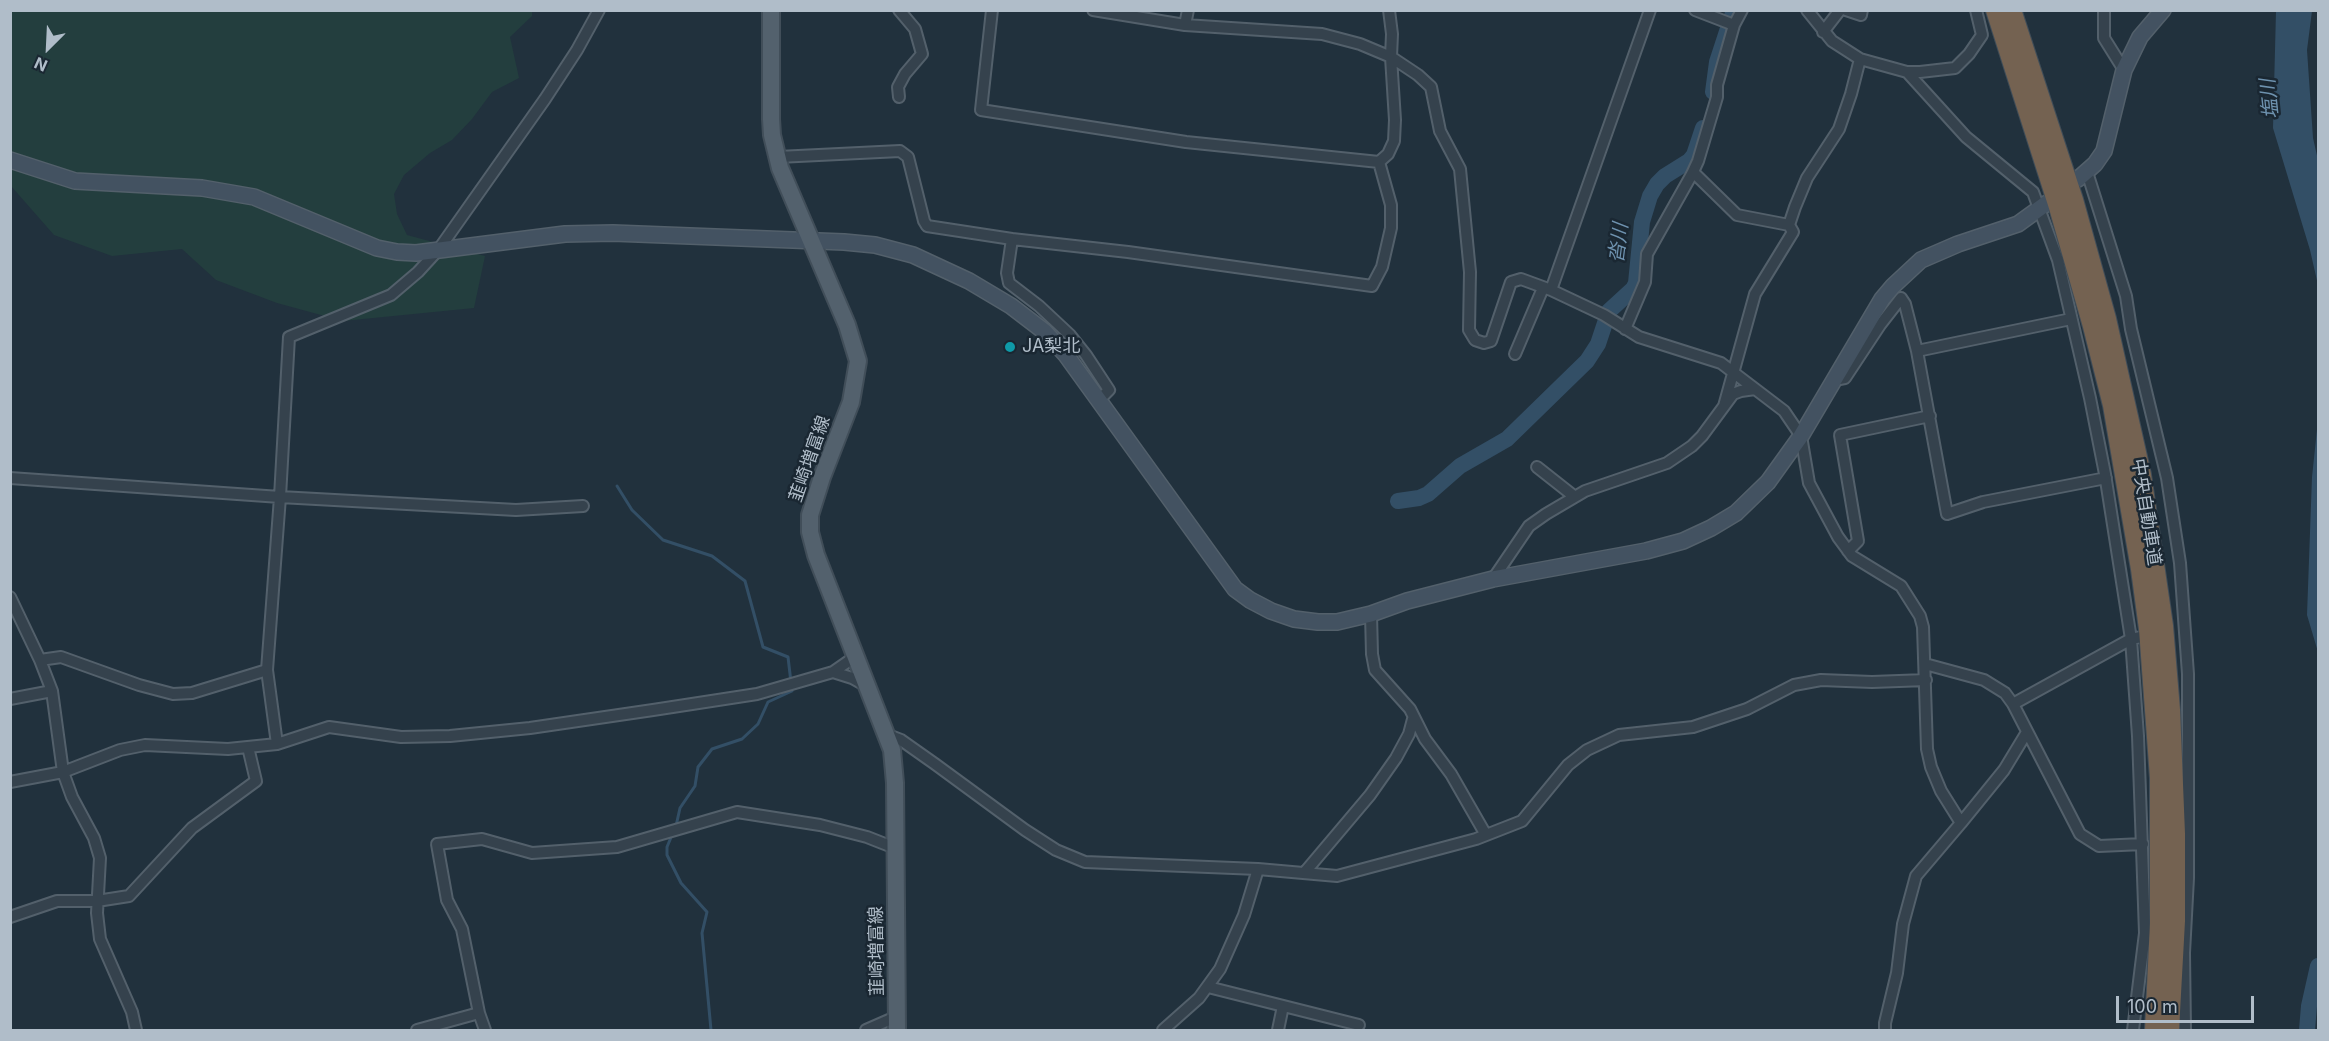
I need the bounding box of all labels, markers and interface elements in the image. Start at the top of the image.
north arrow [18,18,78,78]
text: N [31,53,50,76]
water label: 塩川 [2256,78,2284,120]
water label: 沓川 [1605,222,1633,264]
place label: JA梨北 [1022,336,1080,358]
marker: JA梨北 [1003,340,1017,354]
street label: 韮崎増富線 [785,413,835,505]
street label: 中央自動車道 [2127,457,2165,567]
street label: 韮崎増富線 [865,906,889,996]
scale bar [2119,984,2257,1022]
text: 100 m [2127,996,2178,1017]

